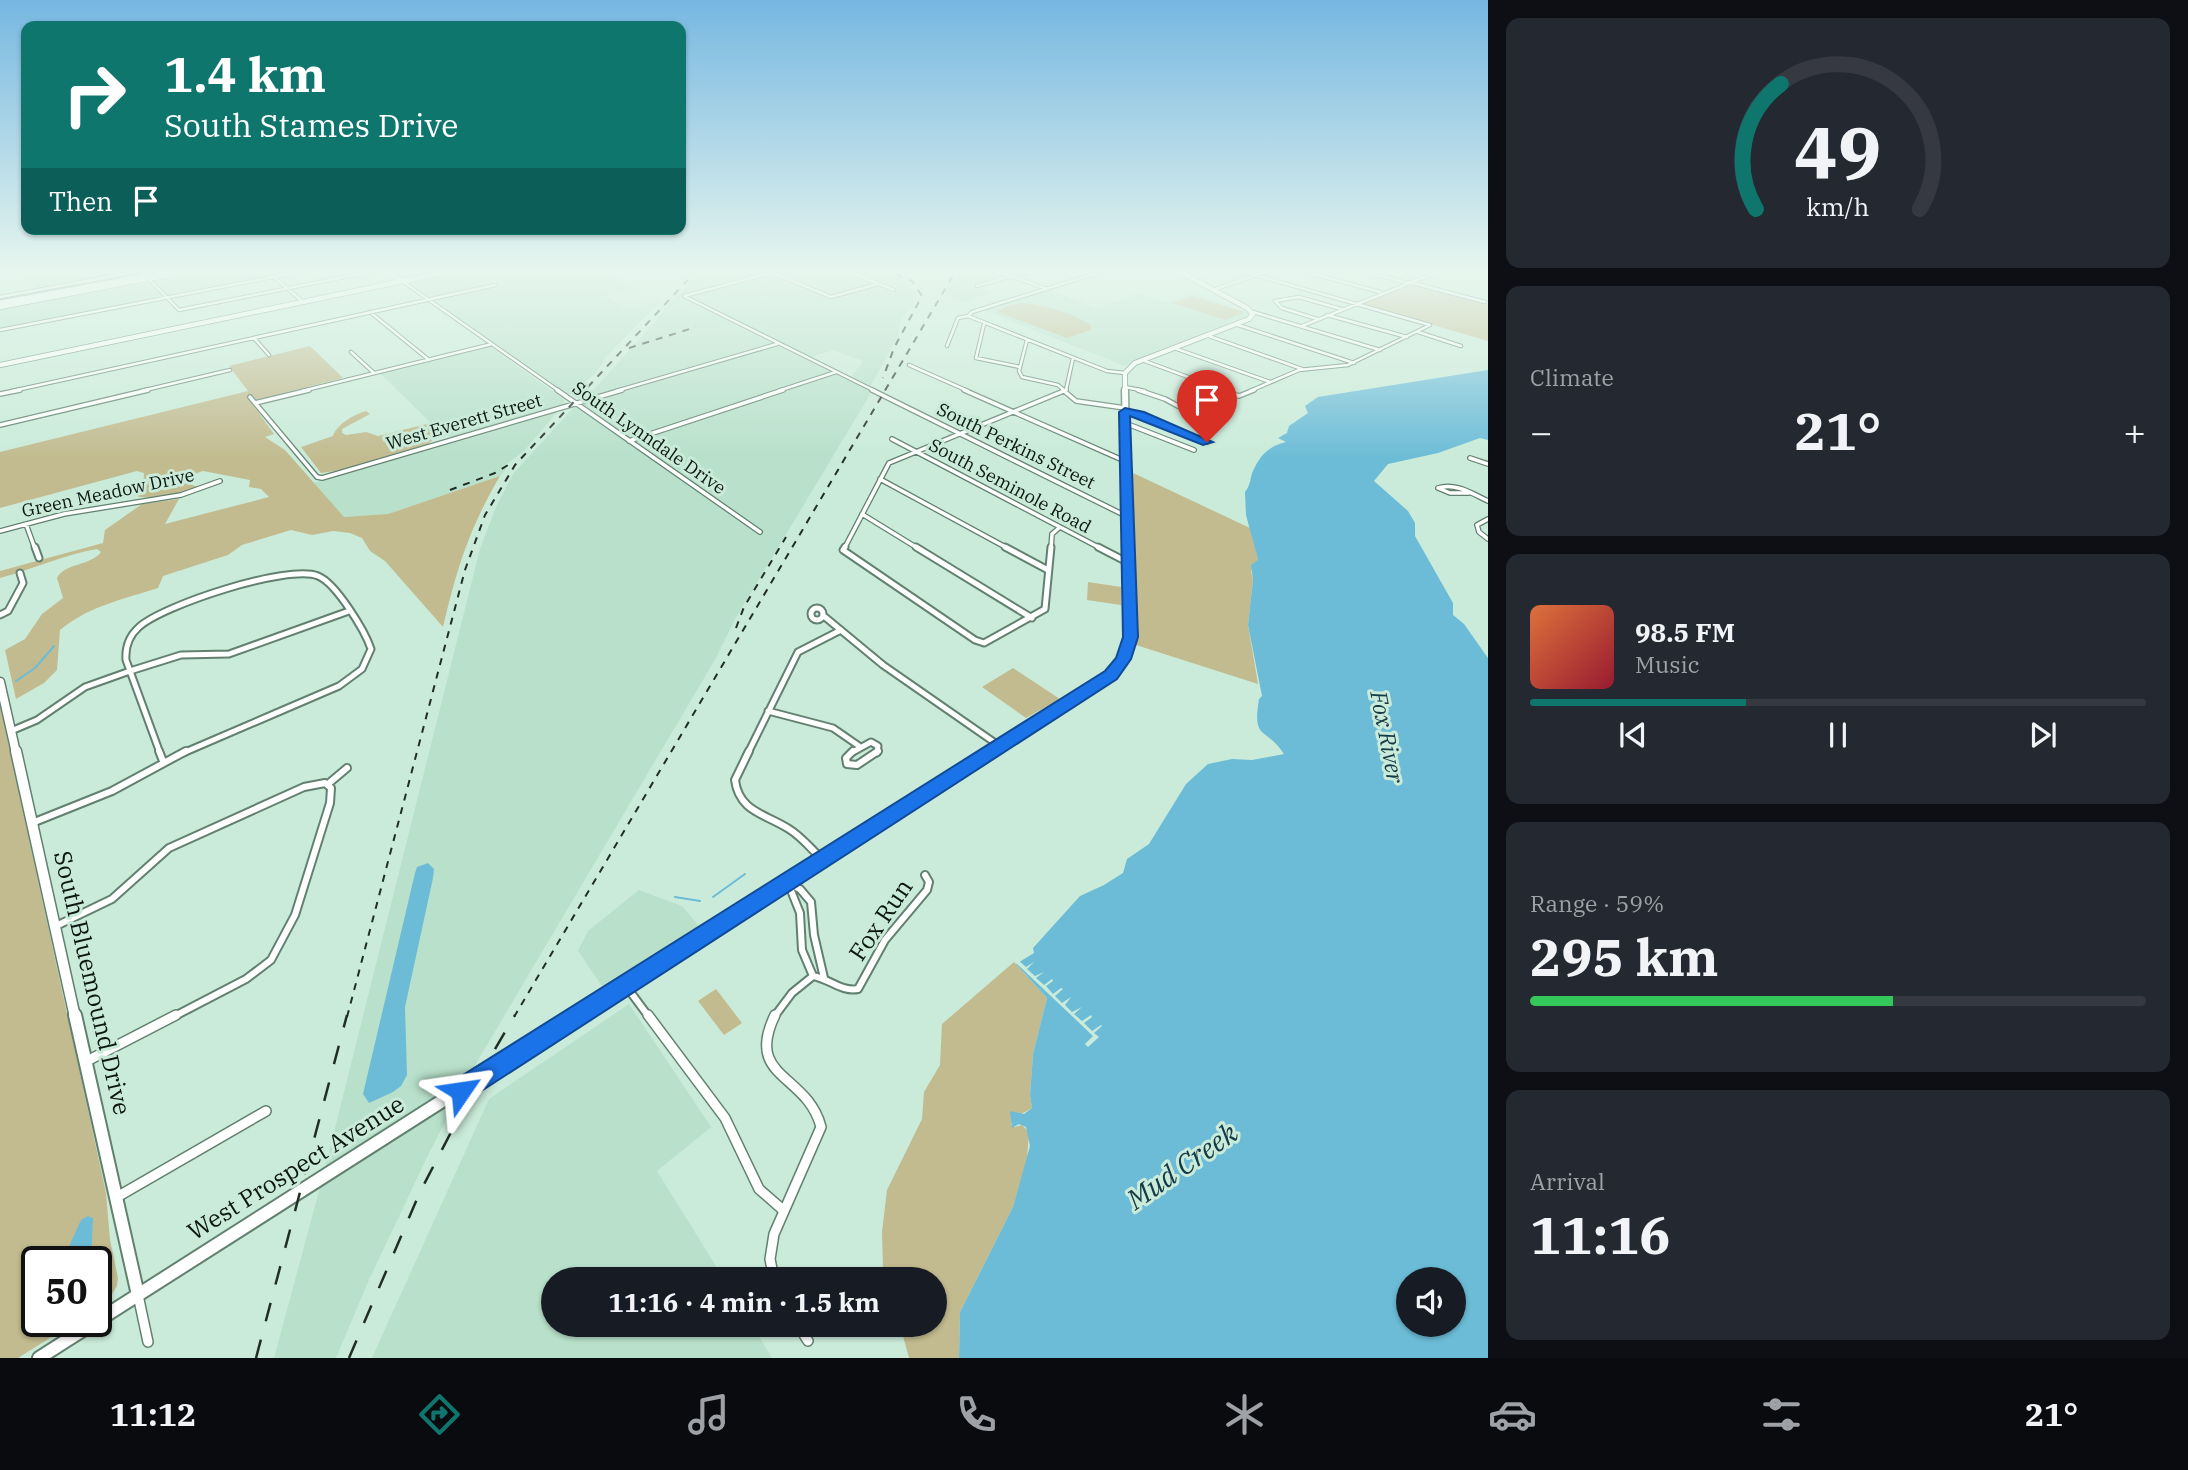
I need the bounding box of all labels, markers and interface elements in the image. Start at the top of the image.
text: 1.4 km [164,42,326,105]
icon: right [49,49,140,140]
text: South Stames Drive [164,104,458,146]
text: 49 [1794,104,1882,199]
icon: arrive [127,182,165,220]
text: Then [49,184,113,218]
text: km/h [1806,190,1870,223]
text: Climate [1530,362,1614,392]
pin [1177,370,1237,442]
street label: South Lynndale Drive [568,376,730,499]
icon: arrive [1188,381,1226,419]
street label: West Everett Street [383,388,544,455]
street label: South Perkins Street [933,397,1099,494]
text: 21° [1795,397,1881,464]
text: − [1530,407,1553,456]
text: + [2123,407,2146,456]
street label: South Seminole Road [925,433,1095,538]
street label: Green Meadow Drive [20,463,196,522]
text: 98.5 FM [1635,615,1735,649]
text: Music [1635,649,1700,679]
water label: Fox River [1364,687,1412,786]
icon: previous [1614,716,1652,754]
icon: pause [1819,716,1857,754]
icon: next [2024,716,2062,754]
street label: South Bluemound Drive [47,848,139,1118]
street label: Fox Run [841,872,919,967]
text: Range · 59% [1530,888,1664,918]
text: 295 km [1530,923,1719,990]
position arrow [424,1054,498,1128]
street label: West Prospect Avenue [181,1087,410,1247]
water label: Mud Creek [1118,1114,1245,1218]
text: Arrival [1530,1166,1605,1196]
text: 11:16 [1530,1201,1671,1268]
speed limit sign: 50 [21,1246,112,1337]
map controls [1396,1267,1466,1337]
button: sound [1396,1267,1466,1337]
text: 11:16 · 4 min · 1.5 km [608,1285,880,1319]
icon: directions [415,1390,464,1439]
icon: music [684,1390,733,1439]
icon: phone [952,1390,1001,1439]
icon: climate [1220,1390,1269,1439]
icon: car [1488,1390,1537,1439]
icon: filters [1757,1390,1806,1439]
text: 11:12 [110,1393,196,1435]
text: 21° [2025,1393,2078,1435]

